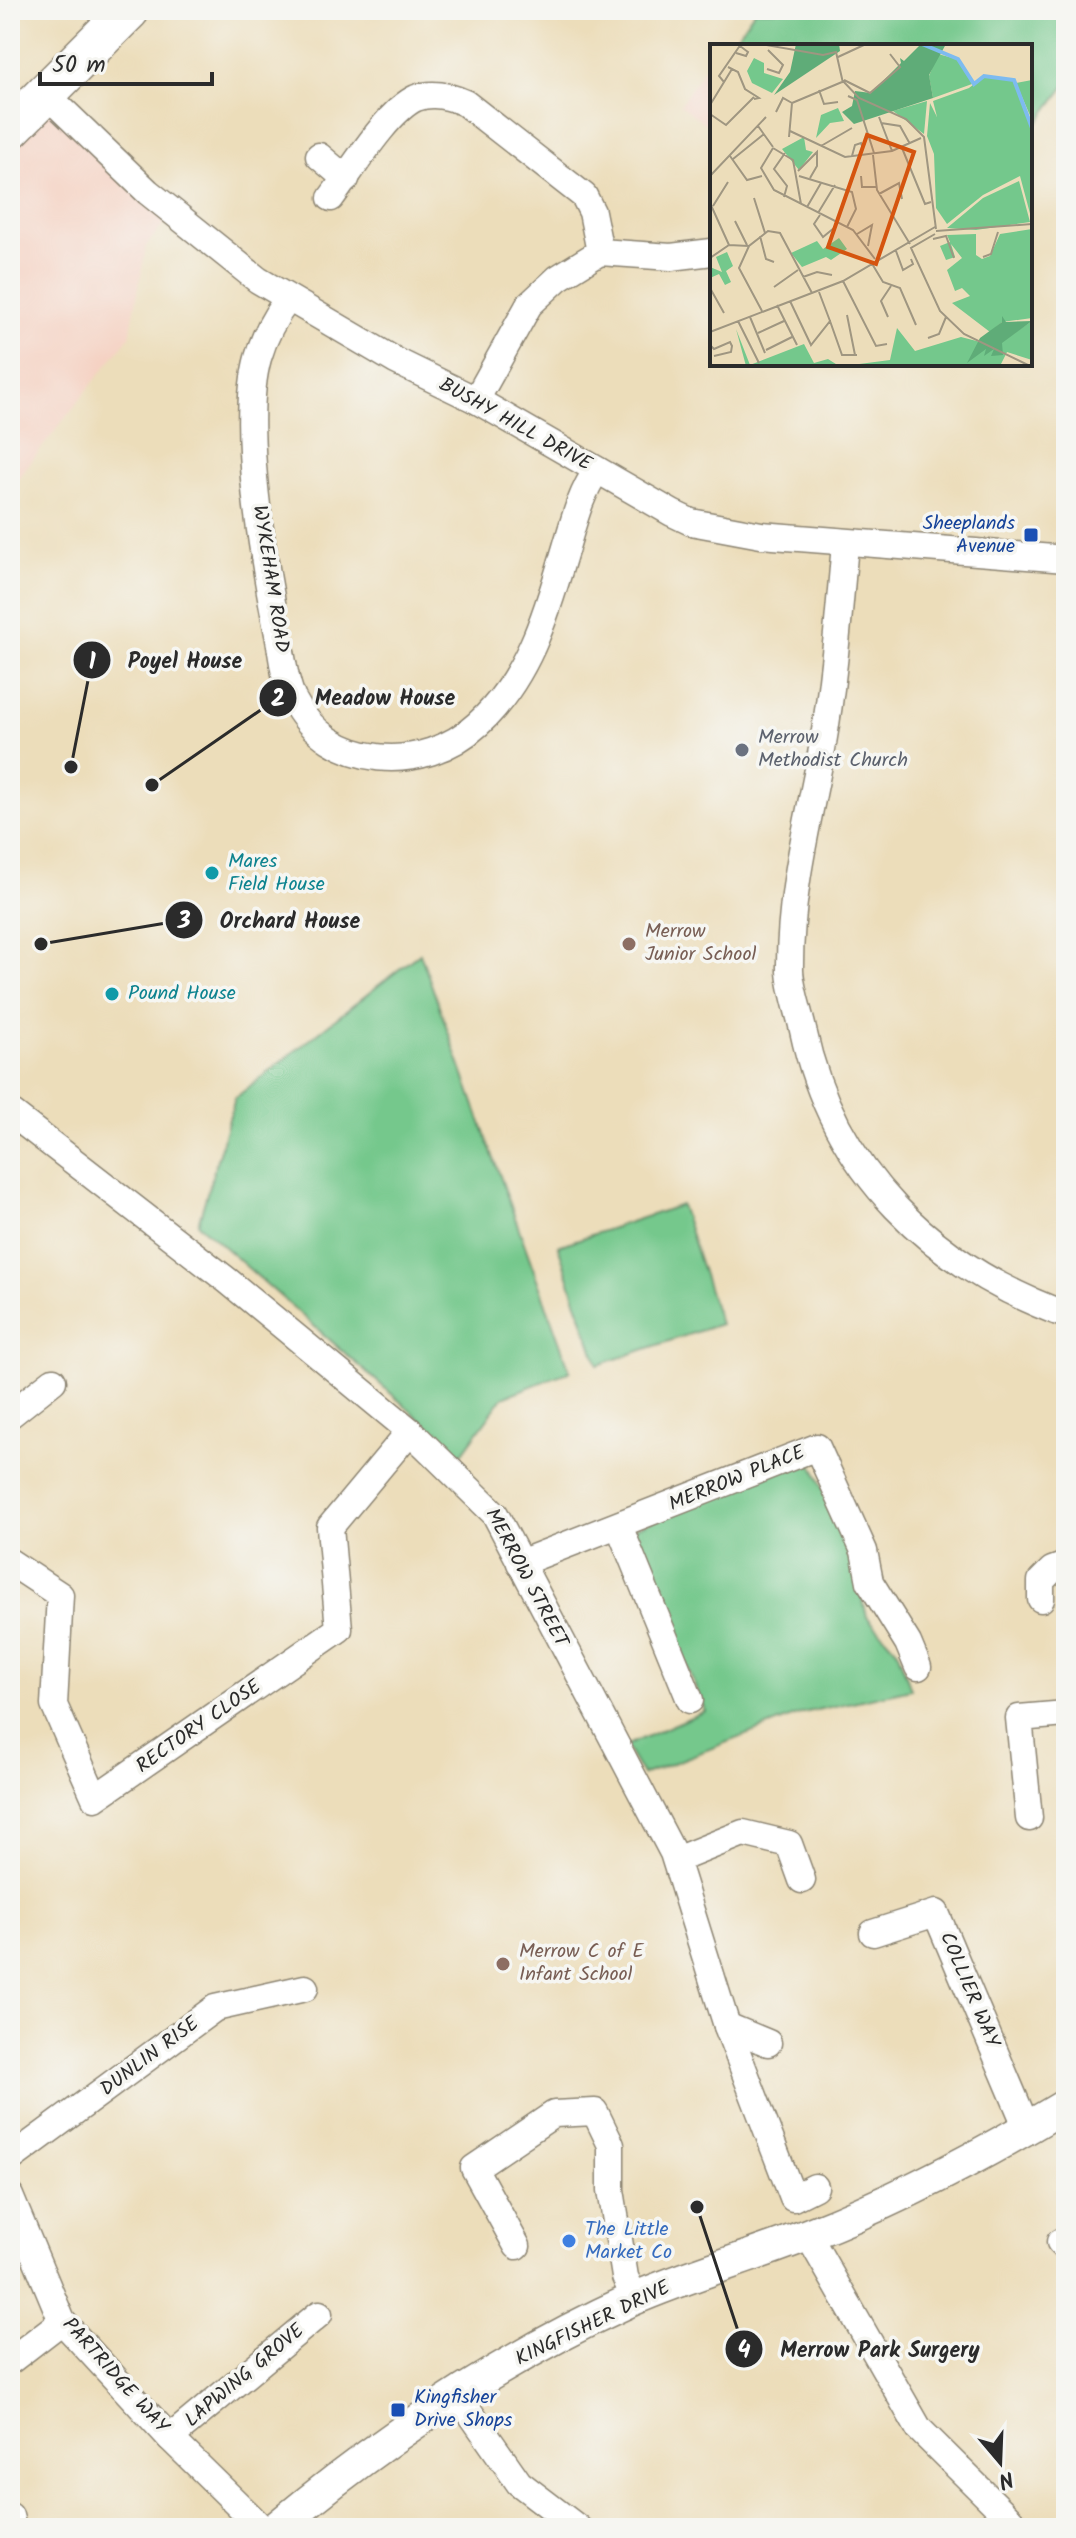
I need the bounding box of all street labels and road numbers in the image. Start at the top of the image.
street label: BUSHY HILL DRIVE [433,370,599,481]
street label: WYKEHAM ROAD [243,503,297,655]
street label: MERROW PLACE [664,1437,811,1521]
street label: MERROW STREET [476,1503,577,1655]
street label: RECTORY CLOSE [130,1671,269,1782]
street label: COLLIER WAY [930,1927,1008,2054]
street label: DUNLIN RISE [94,2008,207,2105]
street label: KINGFISHER DRIVE [510,2272,677,2375]
street label: PARTRIDGE WAY [54,2311,177,2443]
street label: LAPWING GROVE [178,2315,313,2436]

